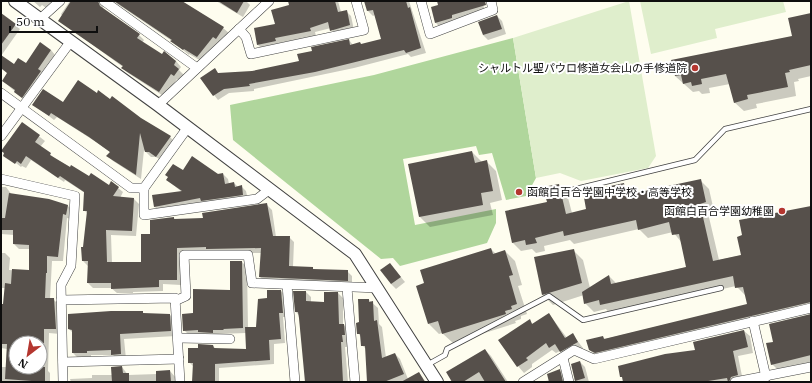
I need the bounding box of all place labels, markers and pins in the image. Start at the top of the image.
place label: シャルトル聖パウロ修道女会山の手修道院 [478,61,687,75]
marker: シャルトル聖パウロ修道女会山の手修道院 [690,63,700,73]
place label: 函館白百合学園中学校・高等学校 [527,185,692,199]
marker: 函館白百合学園中学校・高等学校 [514,187,524,197]
place label: 函館白百合学園幼稚園 [664,204,774,218]
marker: 函館白百合学園幼稚園 [777,206,787,216]

